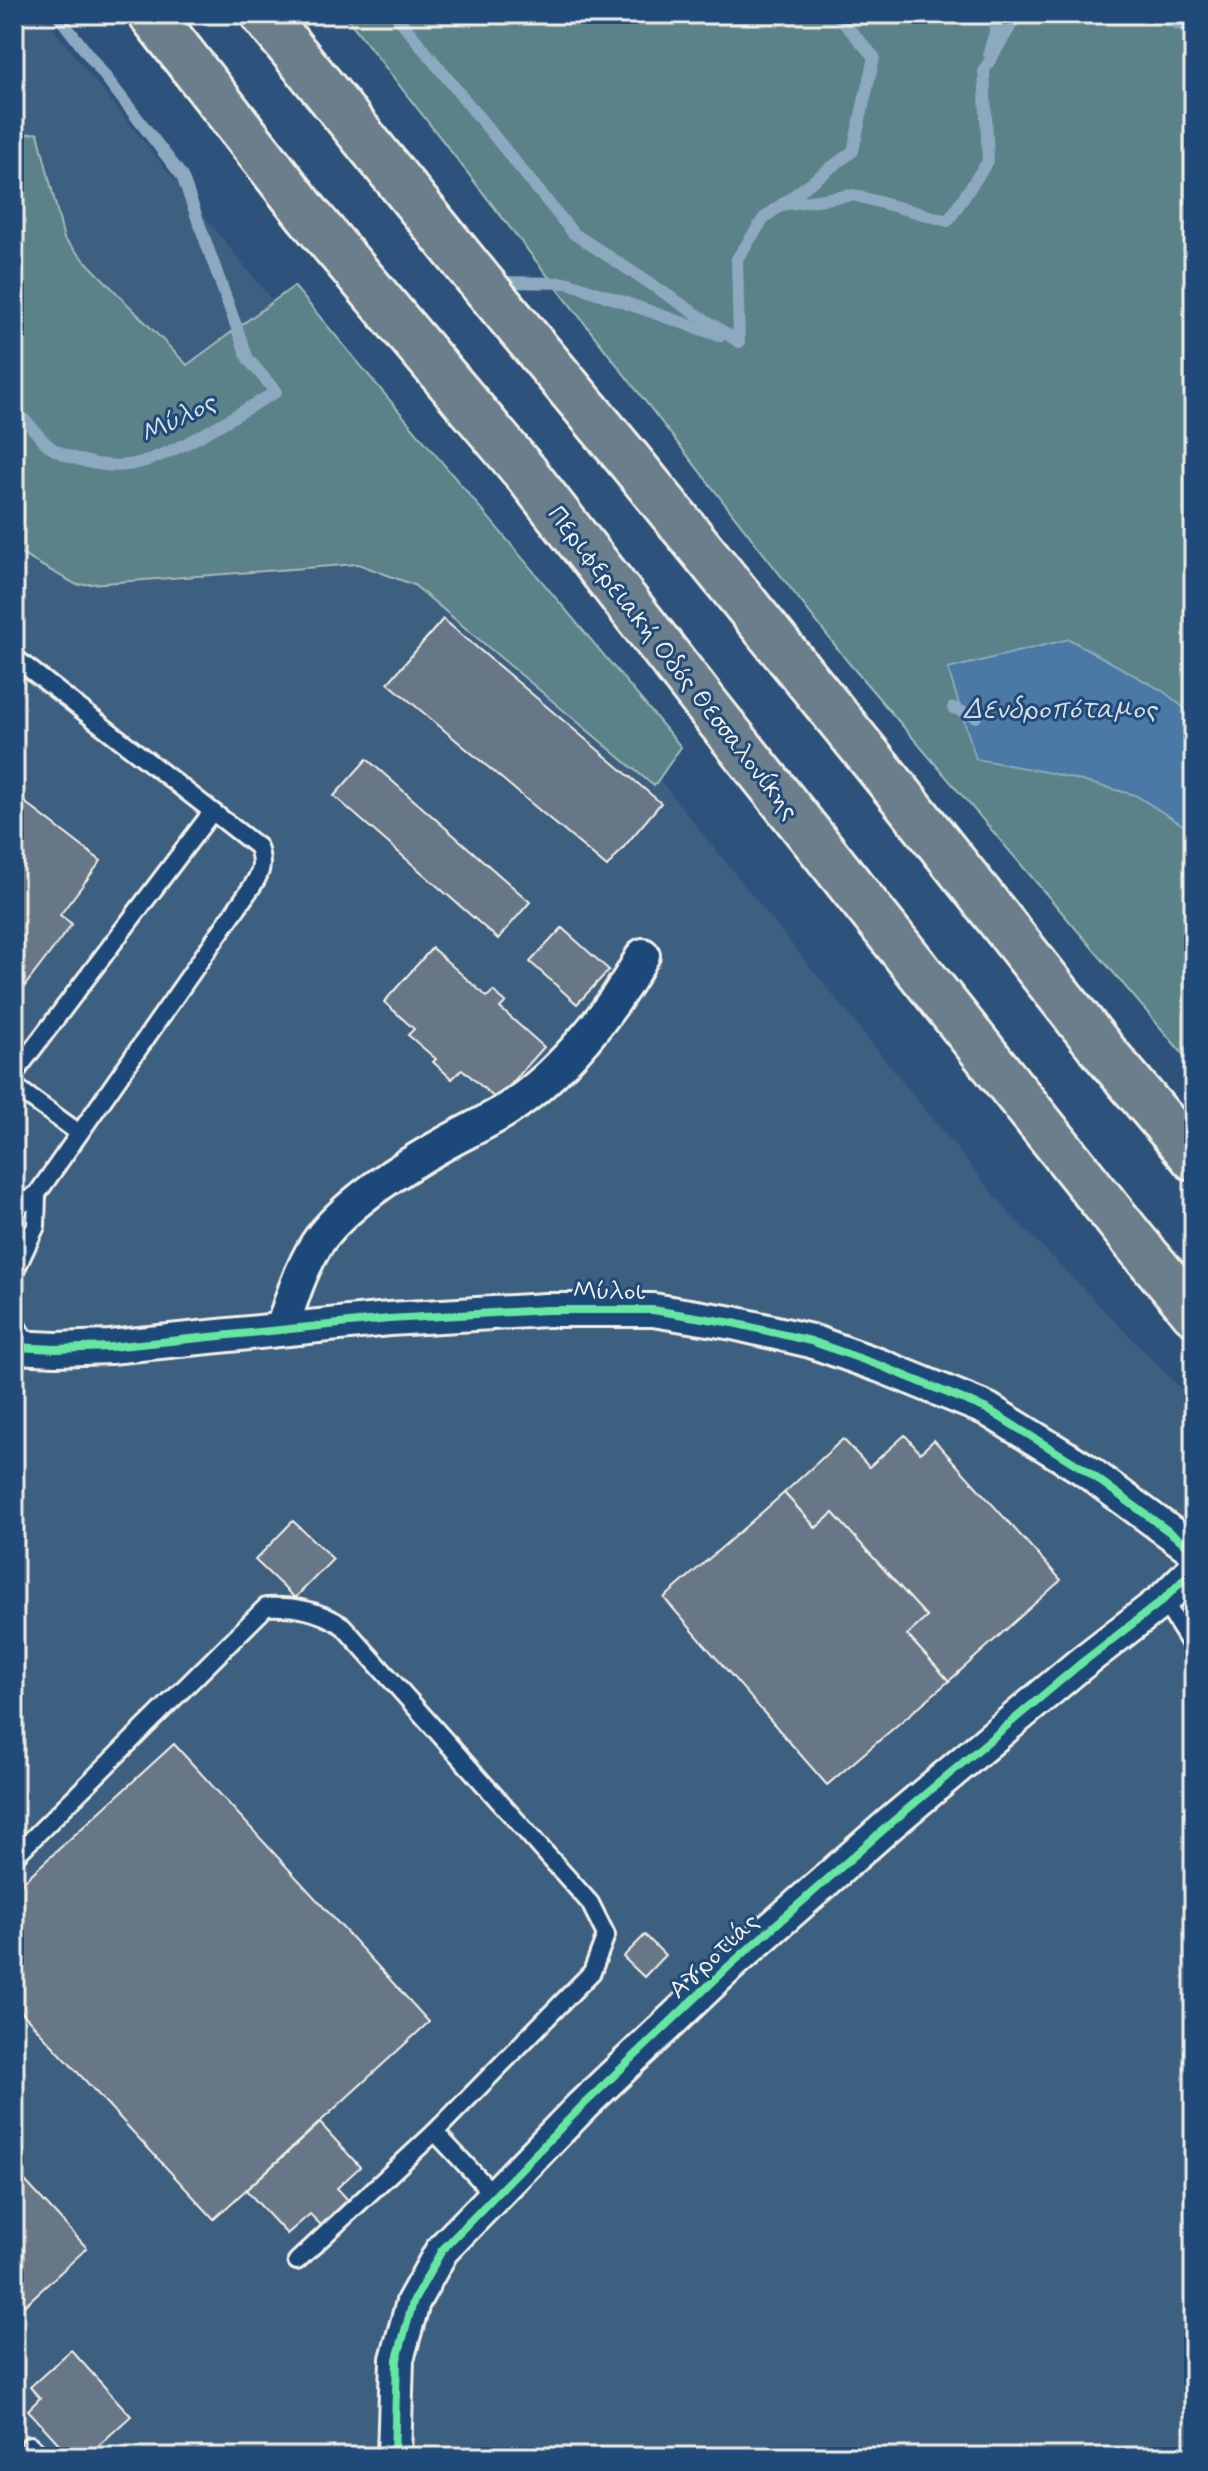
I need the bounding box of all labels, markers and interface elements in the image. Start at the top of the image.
water label: Μύλος [134,384,224,453]
street label: Περιφερειακή Οδός Θεσσαλονίκης [539,499,806,827]
water label: Δενδροπόταμος [963,692,1159,729]
street label: Μύλοι [573,1274,646,1310]
street label: Αγροτιάς [662,1906,767,2007]

